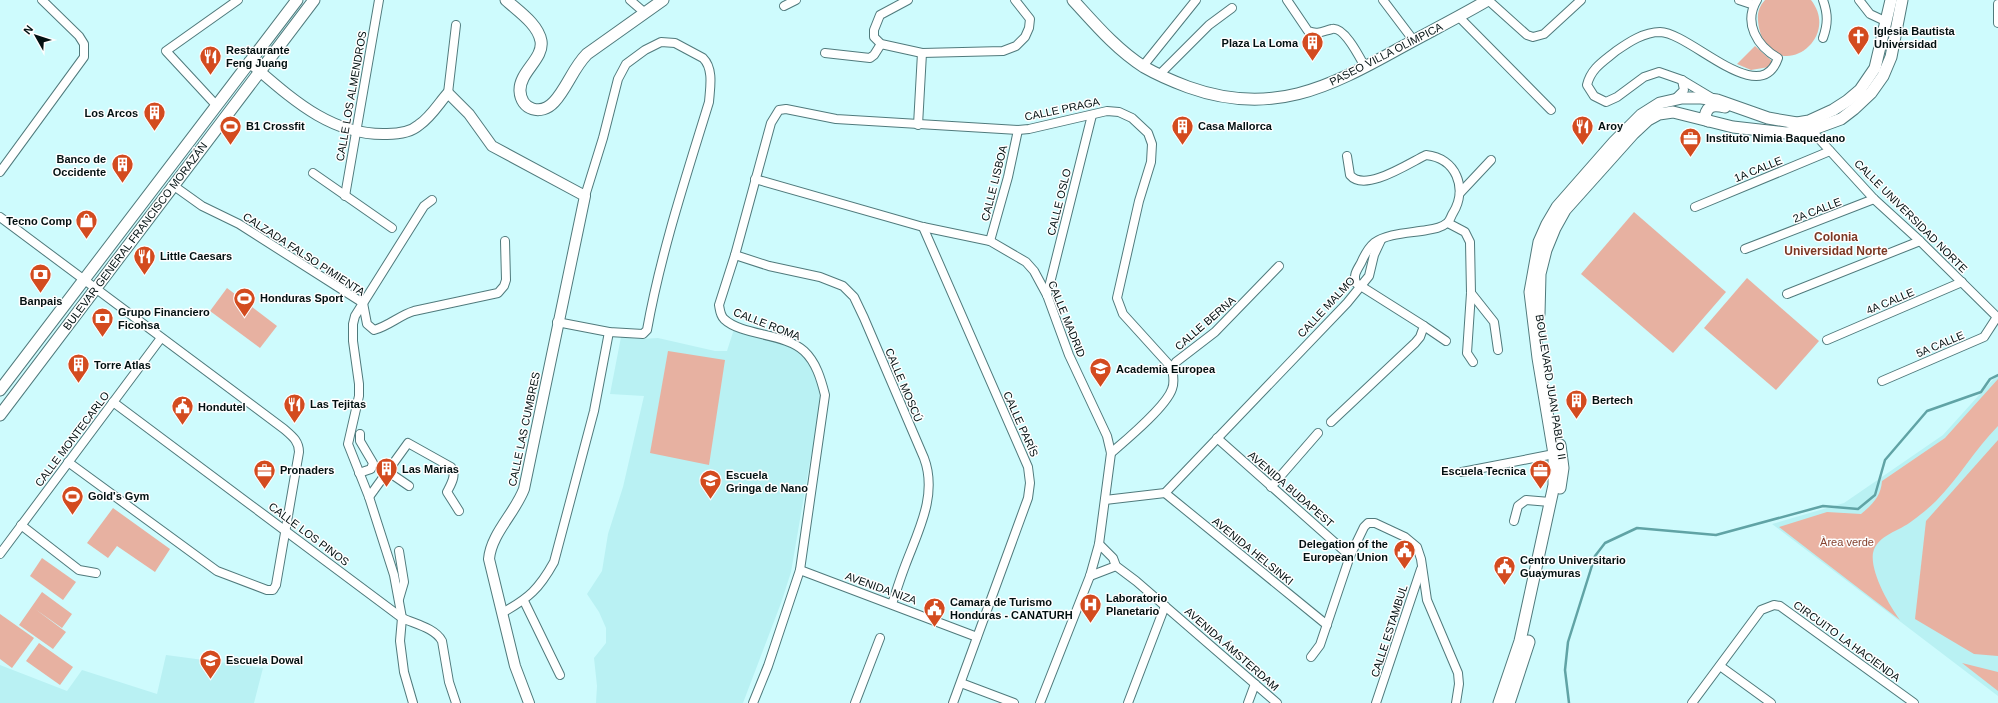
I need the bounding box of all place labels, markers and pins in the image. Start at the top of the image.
church icon: Iglesia Bautista Universidad [1845,24,1871,57]
place label: Iglesia Bautista Universidad [1874,25,1956,50]
building icon: Plaza La Loma [1300,30,1326,63]
place label: Plaza La Loma [1222,37,1299,49]
restaurant icon: Restaurante Feng Juang [197,43,223,76]
place label: Restaurante Feng Juang [226,44,290,69]
building icon: Los Arcos [141,100,167,133]
place label: Los Arcos [85,107,138,119]
sports icon: B1 Crossfit [217,113,243,146]
building icon: Casa Mallorca [1170,113,1196,146]
restaurant icon: Aroy [1569,113,1595,146]
place label: B1 Crossfit [246,120,305,132]
place label: Casa Mallorca [1198,120,1273,132]
place label: Aroy [1598,120,1624,132]
office icon: Instituto Nimia Baquedano [1677,125,1703,158]
place label: Instituto Nimia Baquedano [1706,132,1846,144]
building icon: Banco de Occidente [109,152,135,185]
place label: Banco de Occidente [53,153,106,178]
shop icon: Tecno Comp [74,208,100,241]
place label: Tecno Comp [6,215,72,227]
restaurant icon: Little Caesars [132,243,158,276]
place label: Little Caesars [160,250,232,262]
bank icon: Banpais [28,262,54,295]
sports icon: Honduras Sport [231,285,257,318]
place label: Honduras Sport [260,292,343,304]
place label: Banpais [20,295,62,307]
bank icon: Grupo Financiero Ficohsa [90,305,116,338]
place label: Grupo Financiero Ficohsa [118,306,210,331]
building icon: Torre Atlas [66,352,92,385]
school or university icon: Academia Europea [1087,356,1113,389]
place label: Torre Atlas [94,359,151,371]
place label: Academia Europea [1116,363,1216,375]
building icon: Bertech [1563,387,1589,420]
restaurant icon: Las Tejitas [282,391,308,424]
public building icon: Hondutel [169,394,195,427]
place label: Bertech [1592,394,1633,406]
place label: Las Tejitas [310,398,366,410]
place label: Hondutel [198,401,246,413]
building icon: Las Marias [373,456,399,489]
office icon: Pronaders [252,457,278,490]
office icon: Escuela Tecnica [1528,458,1554,491]
place label: Las Marias [402,463,459,475]
place label: Pronaders [280,464,334,476]
place label: Escuela Tecnica [1441,465,1527,477]
school or university icon: Escuela Gringa de Nano [698,468,724,501]
place label: Escuela Gringa de Nano [726,469,808,494]
sports icon: Gold's Gym [60,483,86,516]
place label: Gold's Gym [88,490,150,502]
public building icon: Delegation of the European Union [1391,537,1417,570]
place label: Delegation of the European Union [1299,538,1388,563]
public building icon: Centro Universitario Guaymuras [1491,553,1517,586]
place label: Centro Universitario Guaymuras [1520,554,1626,579]
hospital icon: Laboratorio Planetario [1077,591,1103,624]
place label: Laboratorio Planetario [1106,592,1167,617]
public building icon: Camara de Turismo Honduras - CANATURH [921,595,947,628]
place label: Camara de Turismo Honduras - CANATURH [950,596,1073,621]
school or university icon: Escuela Dowal [197,647,223,680]
place label: Escuela Dowal [226,654,303,666]

